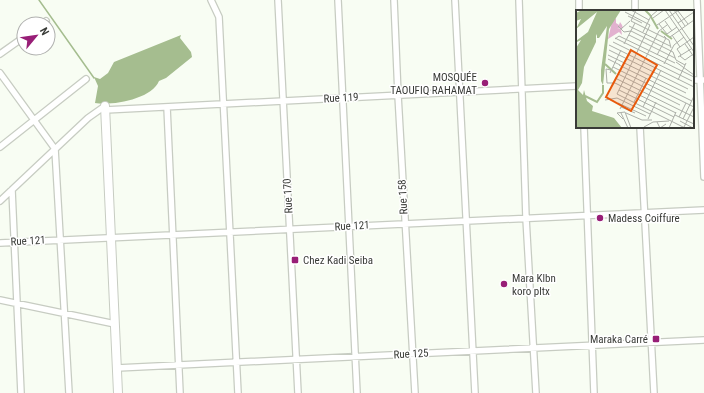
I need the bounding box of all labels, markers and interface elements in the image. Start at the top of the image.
inset map [576,10,694,128]
north arrow [16,16,56,56]
text: N [37,25,52,38]
place label: MOSQUÉE TAOUFIQ RAHAMAT [390,71,478,97]
marker: MOSQUÉE TAOUFIQ RAHAMAT [480,78,490,88]
street label: Rue 119 [323,91,359,105]
street label: Rue 170 [281,178,295,214]
street label: Rue 158 [396,179,410,215]
place label: Madess Coiffure [608,212,680,225]
marker: Madess Coiffure [595,213,605,223]
street label: Rue 121 [334,219,370,233]
street label: Rue 121 [10,234,46,248]
place label: Chez Kadi Seiba [303,254,373,267]
marker: Chez Kadi Seiba [290,255,300,265]
place label: Mara Klbn koro pltx [512,272,556,298]
marker: Mara Klbn koro pltx [499,279,509,289]
place label: Maraka Carré [590,333,648,346]
marker: Maraka Carré [651,334,661,344]
street label: Rue 125 [393,347,429,361]

